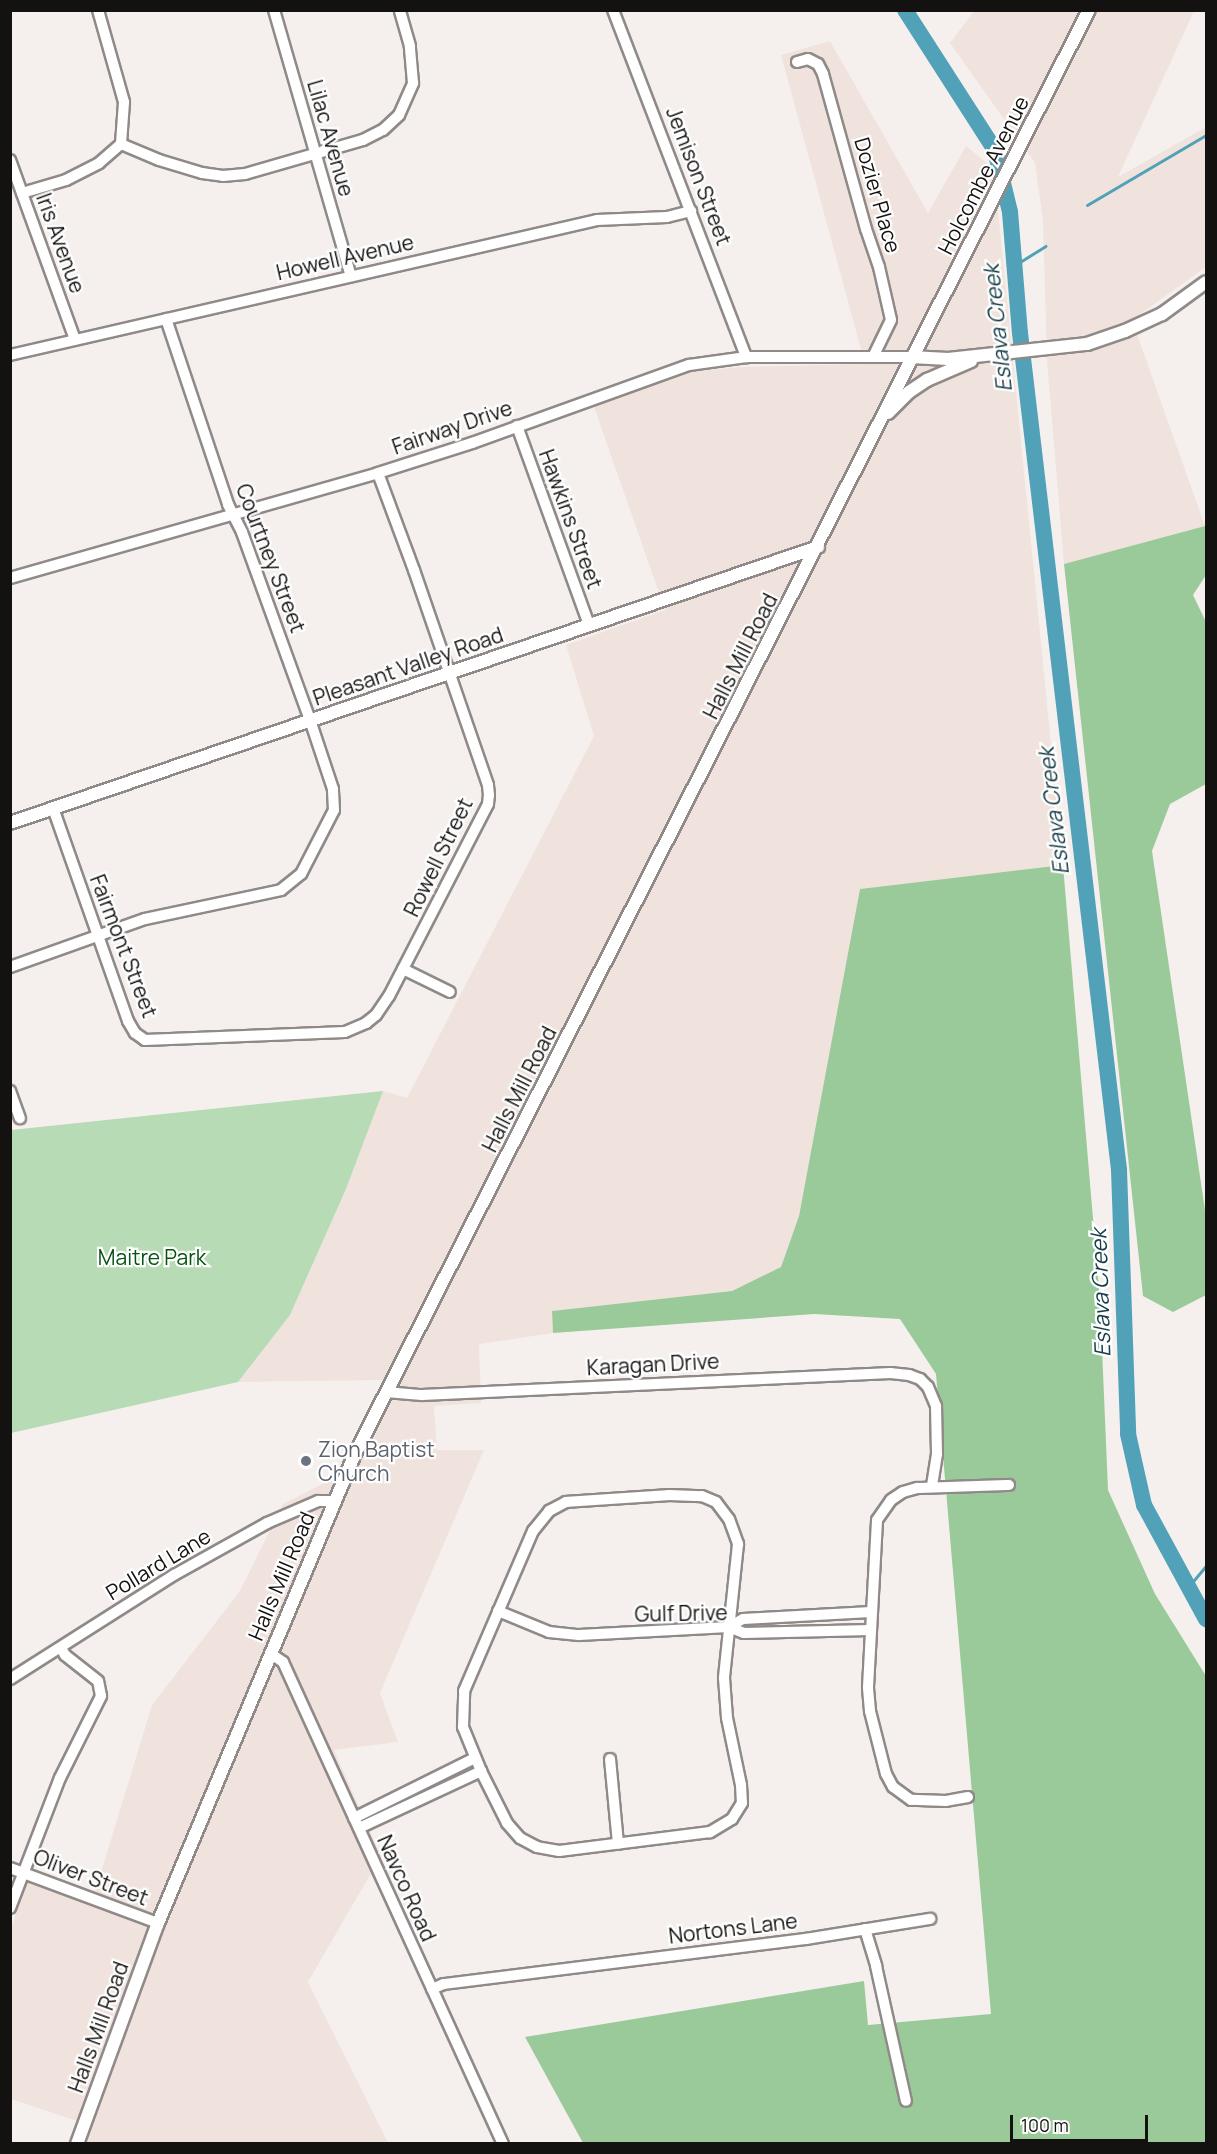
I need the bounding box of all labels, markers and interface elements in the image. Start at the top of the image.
street label: Lilac Avenue [302,77,360,199]
street label: Holcombe Avenue [932,92,1034,258]
street label: Jemison Street [661,103,737,249]
street label: Dozier Place [849,134,907,256]
street label: Iris Avenue [31,190,91,296]
street label: Howell Avenue [274,229,416,285]
water label: Eslava Creek [978,263,1018,393]
street label: Fairway Drive [389,395,515,459]
street label: Hawkins Street [534,446,608,592]
street label: Courtney Street [231,480,311,636]
street label: Halls Mill Road [698,589,782,723]
street label: Pleasant Valley Road [310,622,506,710]
water label: Eslava Creek [1033,746,1075,876]
street label: Rowell Street [398,794,478,920]
street label: Fairmont Street [85,871,163,1021]
street label: Halls Mill Road [477,1022,561,1156]
water label: Eslava Creek [1086,1228,1116,1358]
park label: Maitre Park [98,1244,206,1270]
street label: Karagan Drive [586,1348,720,1380]
place label: Zion Baptist Church [318,1436,435,1486]
marker: Zion Baptist Church [299,1454,313,1468]
street label: Halls Mill Road [243,1508,319,1644]
street label: Pollard Lane [101,1523,215,1605]
street label: Gulf Drive [634,1600,728,1626]
street label: Navco Road [372,1831,442,1945]
street label: Oliver Street [30,1844,152,1910]
street label: Nortons Lane [667,1908,799,1948]
street label: Halls Mill Road [63,1958,133,2096]
scale bar [1013,2103,1151,2141]
text: 100 m [1021,2113,1069,2137]

